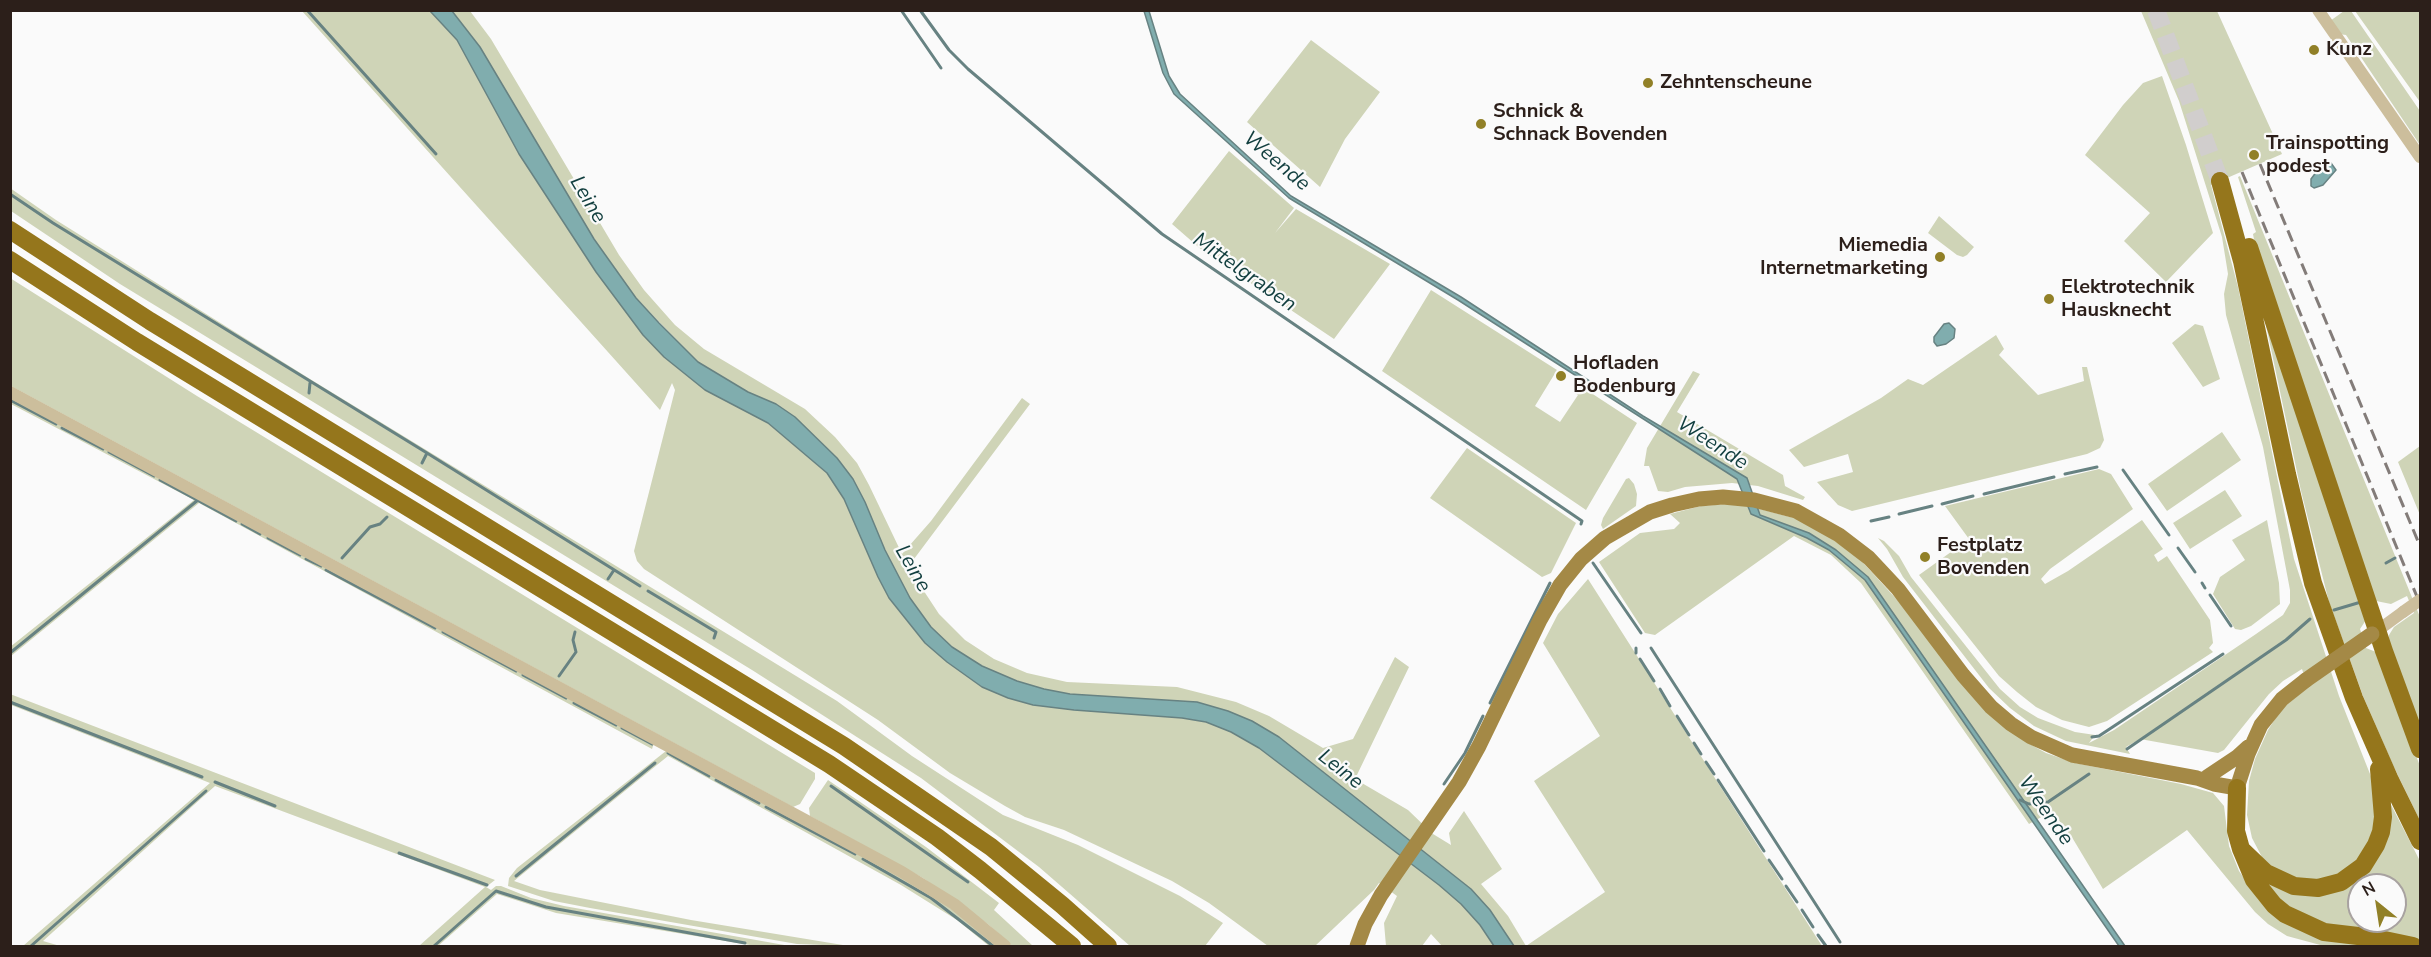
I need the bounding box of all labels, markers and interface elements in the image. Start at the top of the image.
place label: Kunz [2326,38,2372,62]
marker: Kunz [2307,43,2321,57]
place label: Zehntenscheune [1660,71,1812,95]
marker: Zehntenscheune [1641,76,1655,90]
place label: Schnick & Schnack Bovenden [1493,100,1667,147]
marker: Schnick & Schnack Bovenden [1474,117,1488,131]
water label: Weende [1237,127,1315,197]
place label: Trainspotting podest [2266,132,2389,179]
marker: Trainspotting podest [2247,148,2261,162]
water label: Leine [563,172,611,228]
water label: Mittelgraben [1187,228,1301,318]
place label: Miemedia Internetmarketing [1760,234,1928,281]
marker: Miemedia Internetmarketing [1933,250,1947,264]
place label: Elektrotechnik Hausknecht [2061,276,2194,323]
marker: Elektrotechnik Hausknecht [2042,292,2056,306]
place label: Hofladen Bodenburg [1573,352,1676,399]
marker: Hofladen Bodenburg [1554,369,1568,383]
water label: Weende [1672,412,1752,476]
place label: Festplatz Bovenden [1937,534,2029,581]
water label: Leine [888,541,936,597]
marker: Festplatz Bovenden [1918,550,1932,564]
water label: Leine [1312,745,1368,795]
water label: Weende [2012,771,2078,851]
north arrow [2347,873,2407,933]
text: N [2358,877,2380,902]

